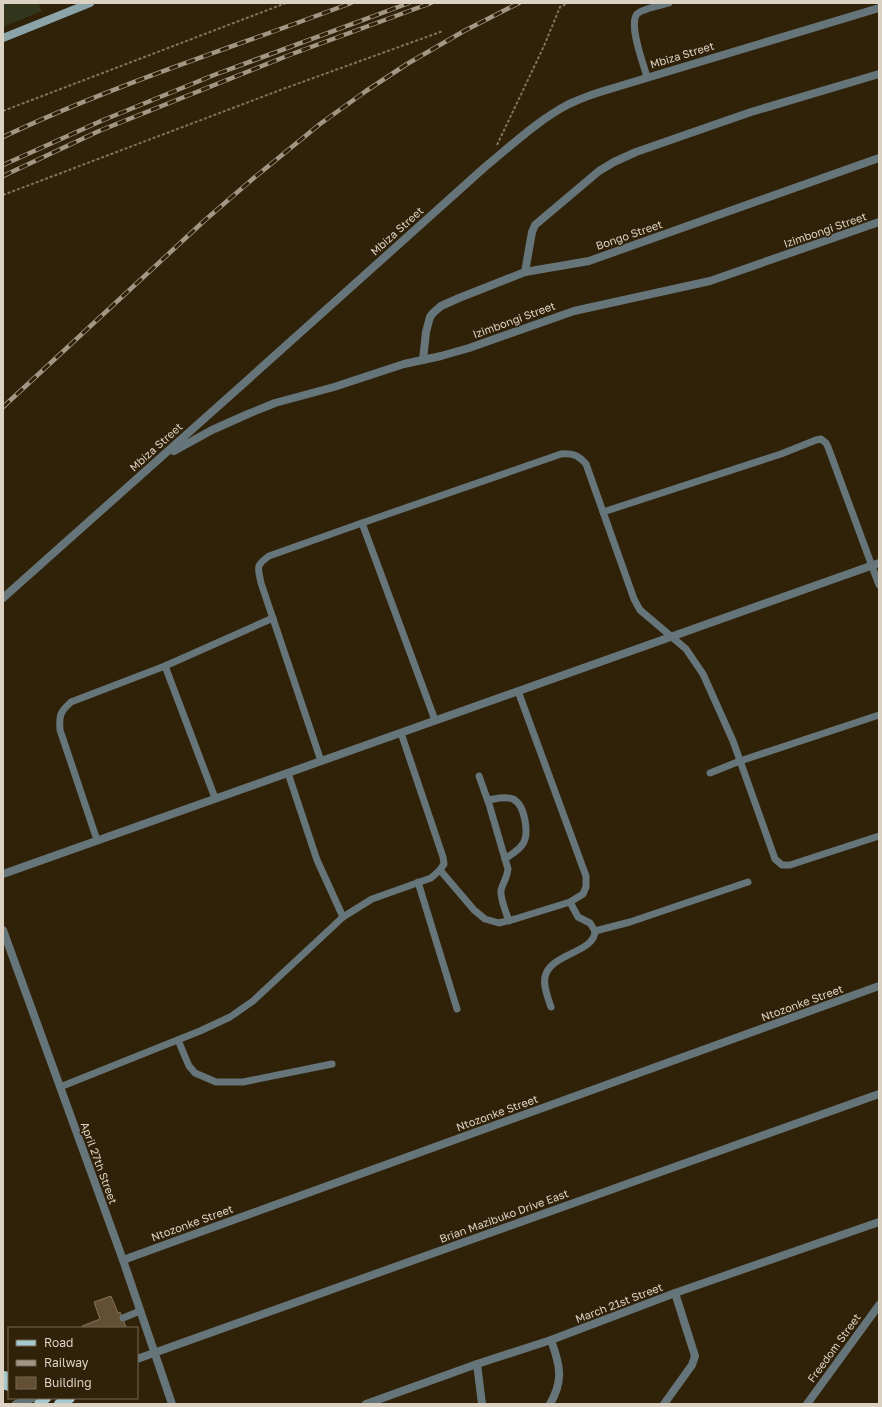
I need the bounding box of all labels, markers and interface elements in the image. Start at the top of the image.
street label: Mbiza Street [648,39,715,70]
street label: Mbiza Street [368,204,426,258]
street label: Izimbongi Street [782,209,868,250]
street label: Bongo Street [594,217,664,252]
street label: Izimbongi Street [471,299,557,340]
street label: Mbiza Street [127,420,185,474]
street label: Ntozonke Street [759,982,844,1023]
street label: Ntozonke Street [454,1092,539,1133]
street label: April 27th Street [79,1120,120,1206]
street label: Brian Mazibuko Drive East [438,1186,570,1245]
street label: Ntozonke Street [149,1202,234,1243]
street label: March 21st Street [573,1280,664,1325]
street label: Freedom Street [804,1311,863,1385]
legend [8,1327,138,1399]
text: Road [44,1335,73,1350]
text: Railway [44,1355,89,1370]
text: Building [44,1375,92,1390]

